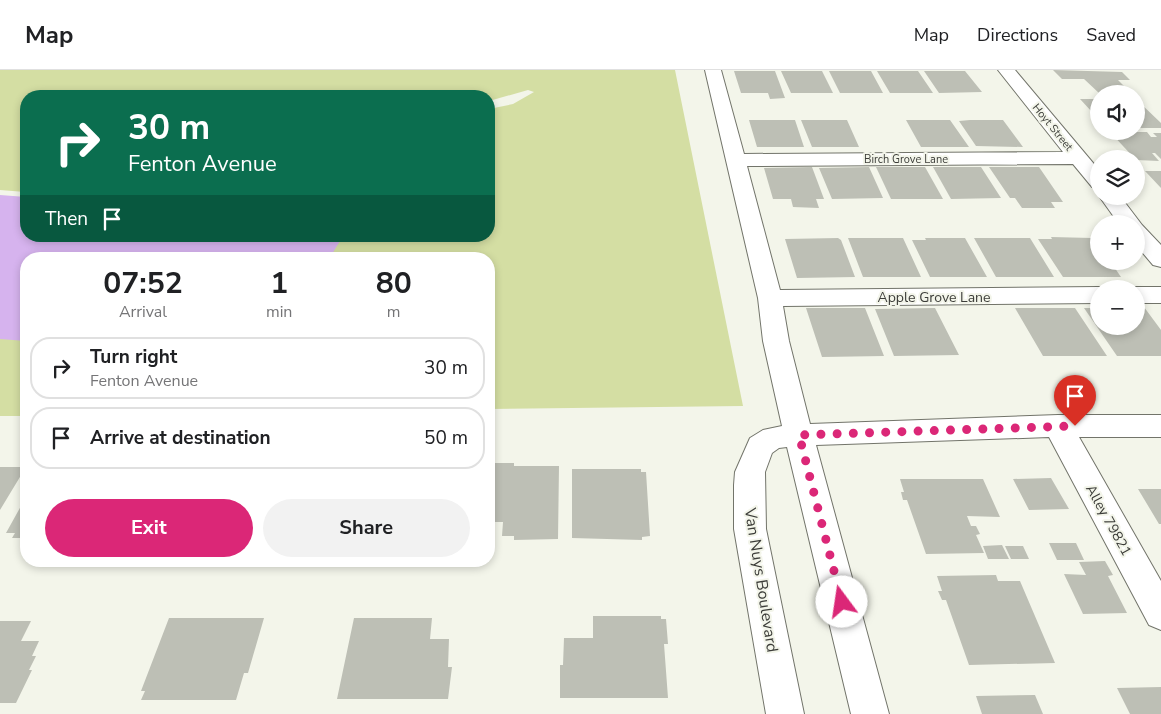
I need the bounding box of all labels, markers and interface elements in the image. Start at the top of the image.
text: Map [25,19,73,51]
text: Map [914,23,949,47]
text: Directions [977,23,1058,47]
text: Saved [1086,23,1136,47]
map controls [1090,85,1145,335]
button: sound [1090,85,1145,140]
street label: Hoyt Street [1029,101,1076,154]
text: 30 m [128,104,210,151]
icon: right [45,110,110,175]
text: Fenton Avenue [128,149,277,179]
button: layers [1090,150,1145,205]
street label: Birch Grove Lane [864,152,948,167]
icon: arrive [98,205,126,233]
text: Then [45,206,88,232]
button: + [1090,215,1145,270]
text: 07:52 [103,263,183,304]
text: 1 [270,263,288,304]
text: 80 [376,263,412,304]
button: − [1090,280,1145,335]
street label: Apple Grove Lane [878,288,991,307]
text: Arrival [119,301,167,323]
text: min [266,301,292,323]
text: m [387,301,401,323]
text: Turn right [90,344,177,370]
icon: right [47,354,75,382]
text: 30 m [424,355,468,381]
text: Fenton Avenue [90,370,198,392]
pin [1054,375,1096,426]
icon: arrive [1061,382,1089,410]
icon: arrive [47,424,75,452]
text: Arrive at destination [90,425,271,451]
text: 50 m [424,425,468,451]
street label: Alley 79821 [1081,481,1136,559]
button: Exit [45,499,253,557]
button: Share [263,499,470,557]
street label: Van Nuys Boulevard [739,505,783,654]
position arrow [815,575,867,627]

